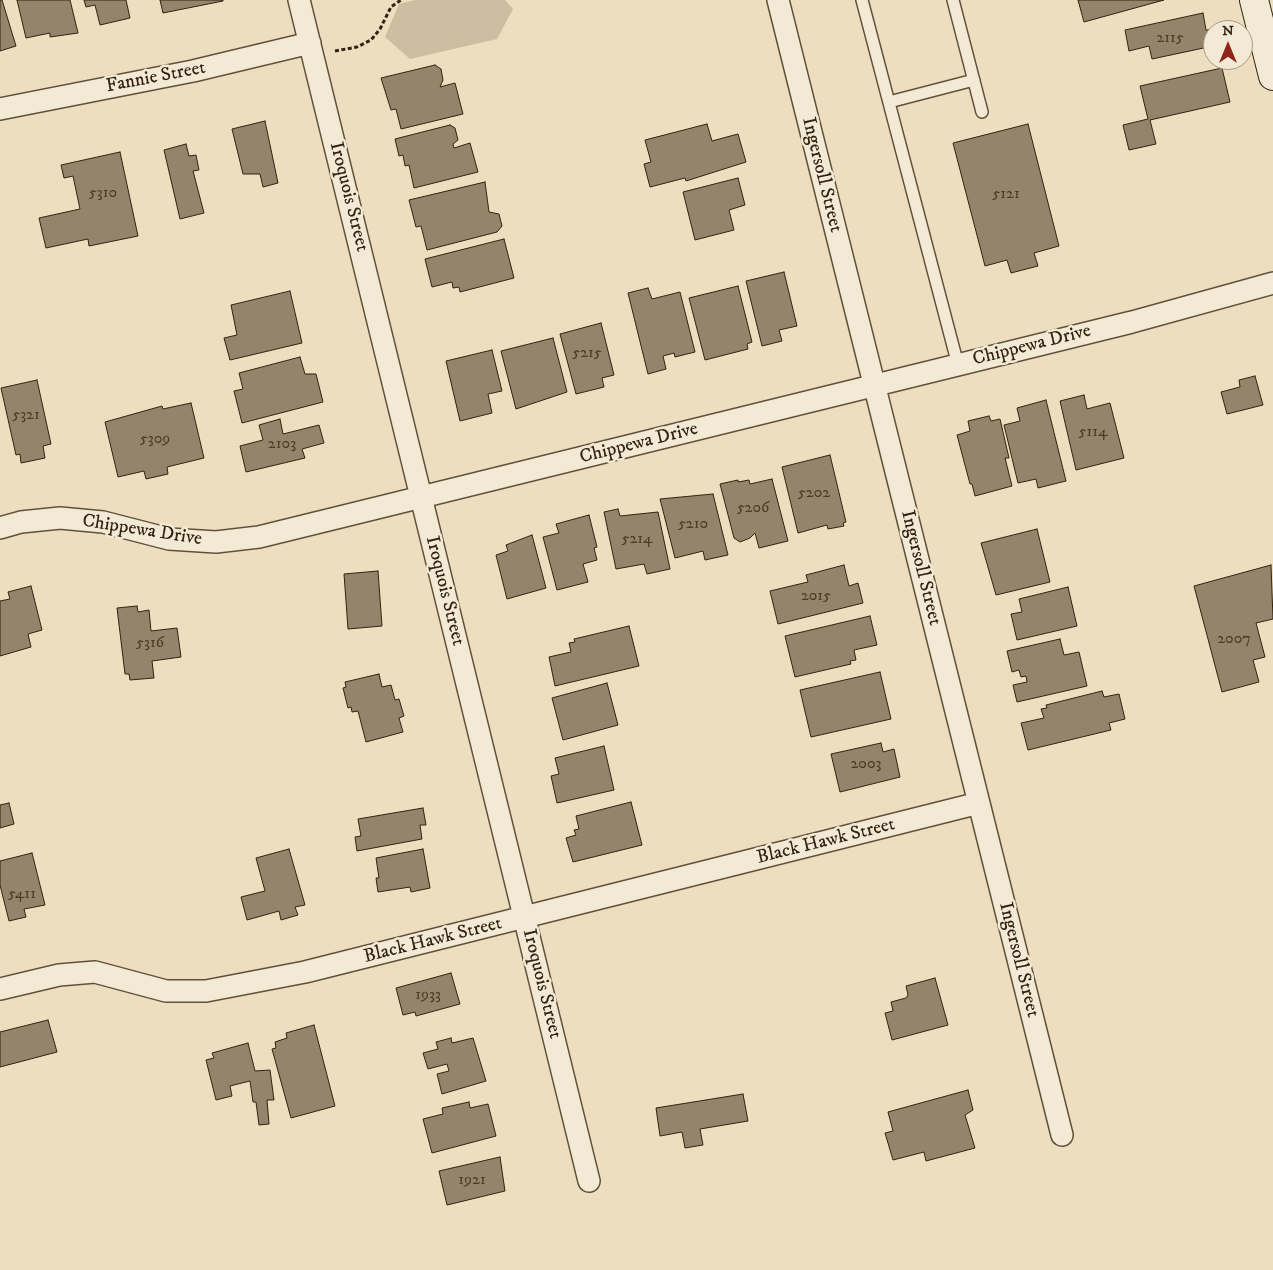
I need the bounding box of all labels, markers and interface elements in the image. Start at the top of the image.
north arrow [1203,20,1253,70]
text: N [1222,22,1234,40]
house number: 2115 [1156,29,1184,49]
street label: Fannie Street [104,57,208,99]
street label: Ingersoll Street [796,115,846,235]
street label: Iroquois Street [323,140,373,254]
house number: 5310 [89,184,117,204]
house number: 5121 [992,185,1020,205]
street label: Chippewa Drive [971,320,1093,372]
house number: 5215 [572,344,602,364]
house number: 5321 [12,406,40,426]
street label: Chippewa Drive [578,418,700,470]
house number: 5114 [1079,423,1107,443]
house number: 5309 [140,430,170,450]
house number: 2103 [268,435,296,455]
house number: 5202 [798,484,830,504]
house number: 5206 [737,499,769,519]
street label: Ingersoll Street [895,508,945,628]
street label: Chippewa Drive [80,510,204,552]
house number: 5210 [678,515,708,535]
house number: 5214 [622,530,652,550]
street label: Iroquois Street [419,534,469,648]
house number: 2015 [801,587,831,607]
house number: 2007 [1217,630,1251,650]
house number: 5316 [136,634,164,654]
house number: 2003 [850,755,882,775]
street label: Black Hawk Street [755,814,897,870]
house number: 5411 [8,885,36,905]
street label: Ingersoll Street [993,900,1043,1020]
street label: Black Hawk Street [362,913,504,969]
street label: Iroquois Street [516,927,566,1041]
house number: 1933 [415,986,441,1006]
house number: 1921 [458,1171,486,1191]

